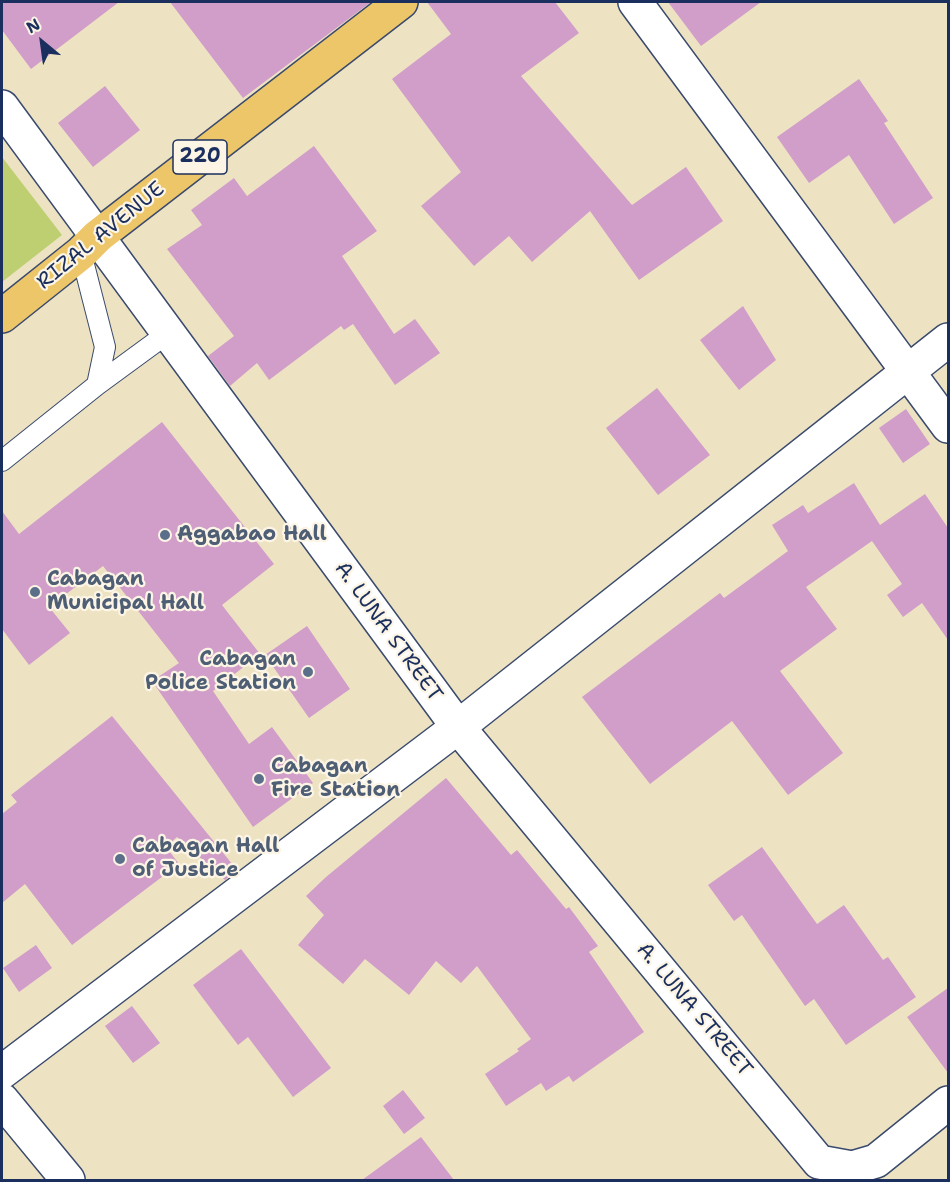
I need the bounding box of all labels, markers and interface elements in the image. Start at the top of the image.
north arrow [12,12,72,72]
text: N [22,14,44,38]
road number: 220 [173,140,227,174]
street label: RIZAL AVENUE [32,177,170,295]
place label: Aggabao Hall [177,522,327,548]
marker: Aggabao Hall [158,528,172,542]
street label: A. LUNA STREET [329,557,447,707]
place label: Cabagan Municipal Hall [47,567,204,617]
marker: Cabagan Municipal Hall [28,585,42,599]
place label: Cabagan Police Station [145,647,296,697]
marker: Cabagan Police Station [301,665,315,679]
place label: Cabagan Fire Station [271,754,400,804]
marker: Cabagan Fire Station [252,772,266,786]
place label: Cabagan Hall of Justice [132,834,279,884]
marker: Cabagan Hall of Justice [113,852,127,866]
street label: A. LUNA STREET [631,938,757,1082]

